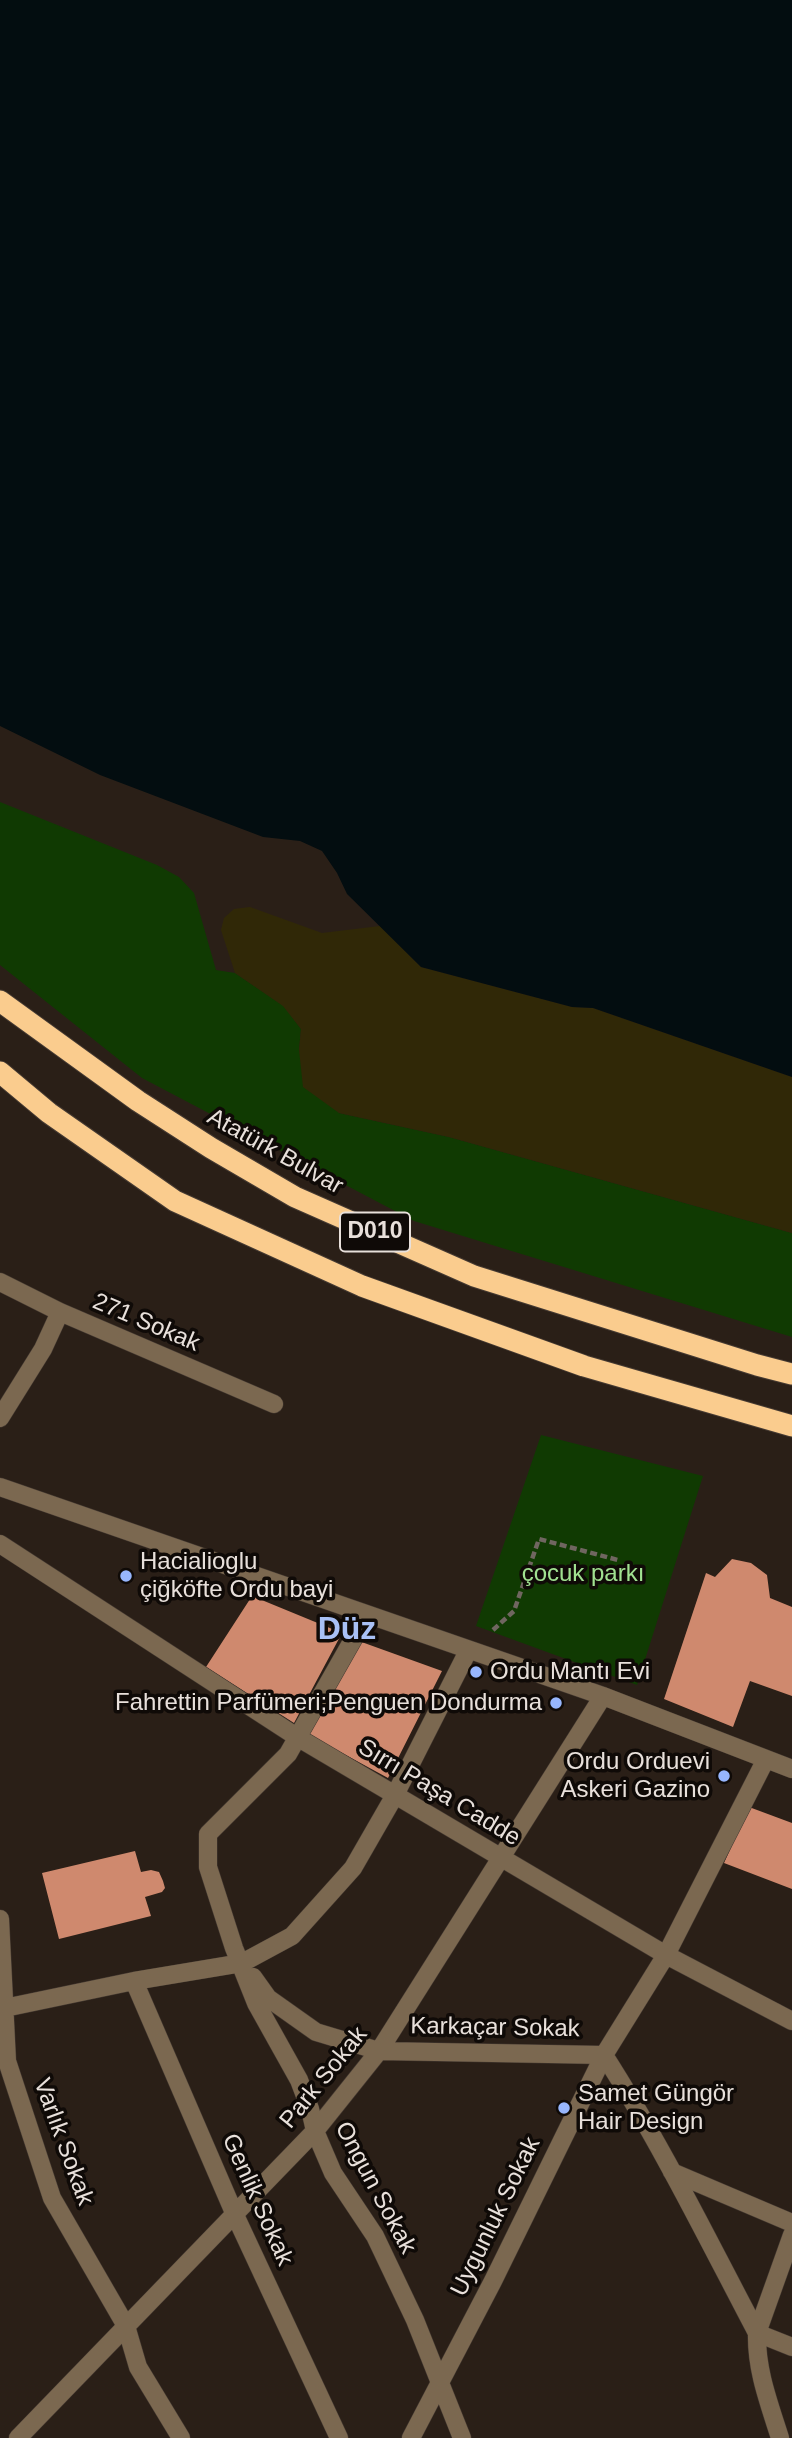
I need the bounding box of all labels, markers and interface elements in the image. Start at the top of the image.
street label: Atatürk Bulvar [202,1103,348,1201]
road number: D010 [340,1212,410,1252]
street label: 271 Sokak [88,1288,204,1358]
place label: Hacialioglu çiğköfte Ordu bayi [140,1548,333,1604]
park label: çocuk parkı [522,1560,644,1588]
marker: Hacialioglu çiğköfte Ordu bayi [118,1568,134,1584]
district label: Düz [318,1611,376,1649]
place label: Ordu Mantı Evi [490,1658,650,1686]
marker: Ordu Mantı Evi [468,1664,484,1680]
place label: Fahrettin Parfümeri;Penguen Dondurma [115,1689,542,1717]
marker: Fahrettin Parfümeri;Penguen Dondurma [548,1695,564,1711]
street label: Sırrı Paşa Cadde [353,1733,525,1853]
place label: Ordu Orduevi Askeri Gazino [561,1748,710,1804]
marker: Ordu Orduevi Askeri Gazino [716,1768,732,1784]
street label: Karkaçar Sokak [410,2012,580,2044]
street label: Park Sokak [274,2021,374,2135]
street label: Varlık Sokak [27,2075,99,2209]
place label: Samet Güngör Hair Design [578,2080,734,2136]
marker: Samet Güngör Hair Design [556,2100,572,2116]
street label: Ongun Sokak [328,2117,422,2259]
street label: Genlik Sokak [215,2130,299,2270]
street label: Uygunluk Sokak [445,2133,547,2301]

